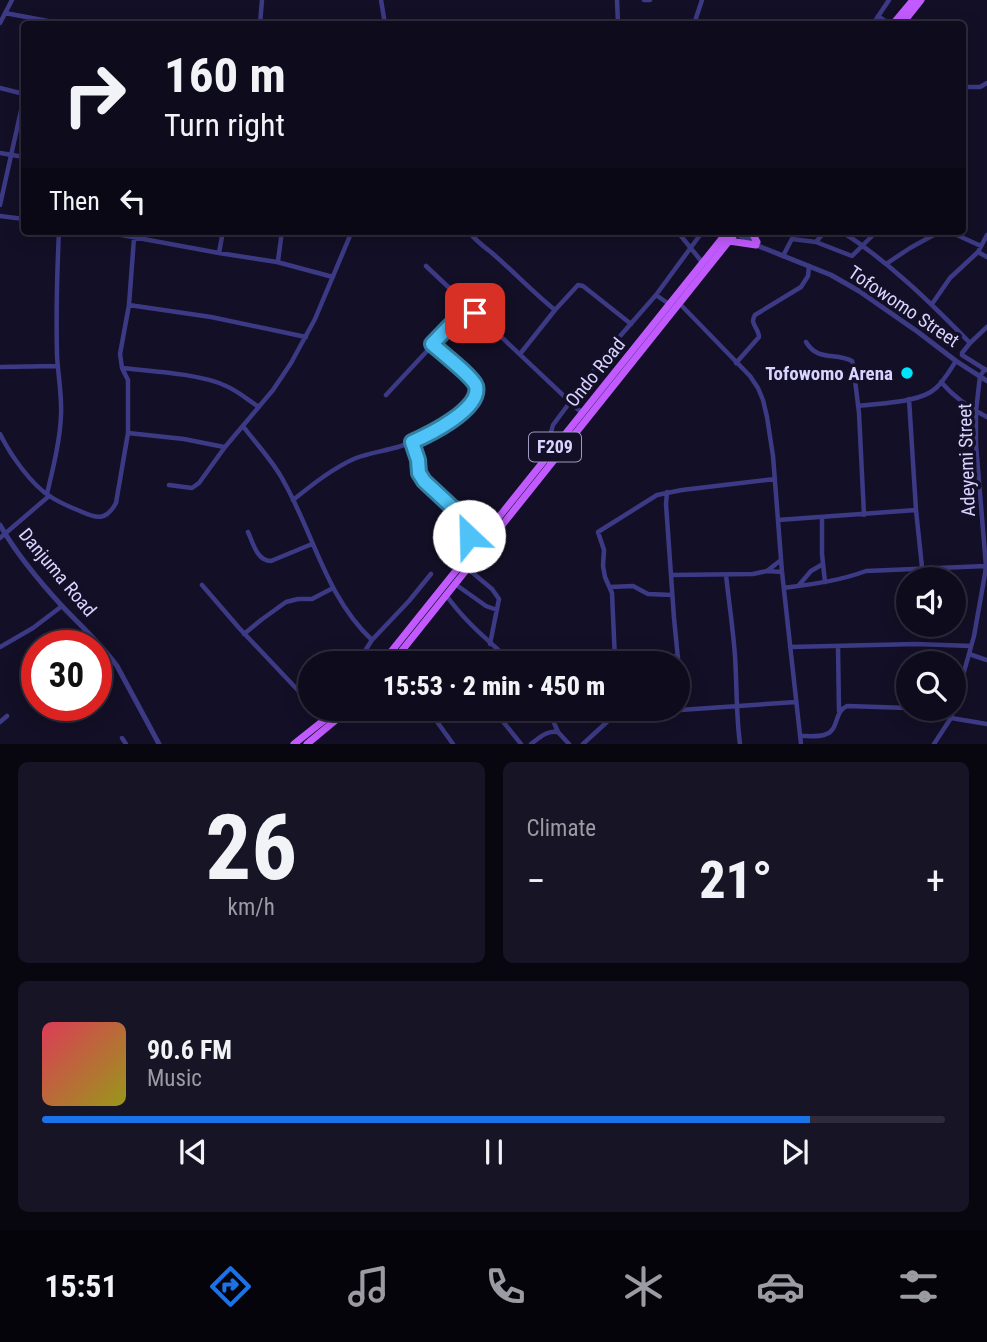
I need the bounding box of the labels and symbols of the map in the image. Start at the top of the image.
street label: Tofowomo Street [844,261,963,352]
pin [445,283,505,343]
street label: Ondo Road [561,333,630,411]
place label: Tofowomo Arena [765,362,893,385]
marker: Tofowomo Arena [899,365,915,381]
street label: Adeyemi Street [953,403,980,517]
road number: F209 [529,432,581,462]
position arrow [432,499,506,573]
street label: Danjuma Road [14,523,101,621]
speed limit sign: 30 [21,630,112,721]

